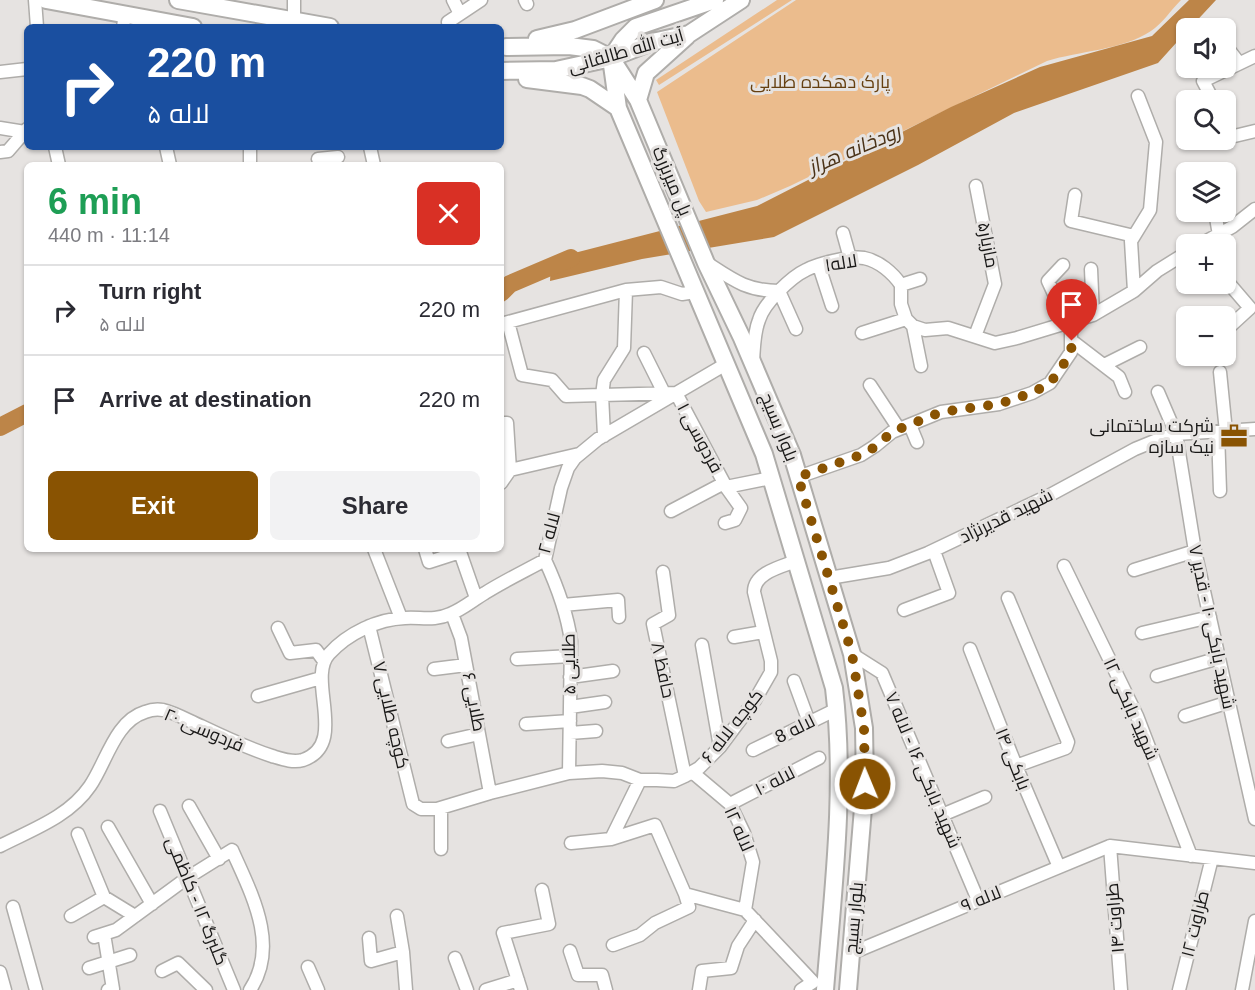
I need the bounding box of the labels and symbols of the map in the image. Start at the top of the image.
street label: آیت الله طالقانی [565,23,687,78]
park label: پارک دهکده طلایی [750,72,890,94]
water label: رودخانه هراز [802,119,905,180]
street label: پل میربزرگ [647,143,696,220]
street label: مازیار۵ [973,220,1002,270]
street label: لاله۱ [823,251,859,275]
pin [1046,279,1097,341]
street label: بلوار بسیج [754,390,802,465]
street label: فردوسی ۱ [672,400,727,477]
place label: شرکت ساختمانی نیک سازه [1089,416,1214,458]
office icon: شرکت ساختمانی نیک سازه [1219,421,1249,451]
street label: شهید قدیرنژاد [956,485,1056,548]
street label: لاله ۲ [534,510,564,556]
street label: شهید بابکی ۱۰ - قدیر ۷ [1184,543,1239,711]
street label: طلایی ۵ [558,633,581,695]
street label: حافظ ۸ [647,640,679,700]
street label: شهید بابکی ۱۲ [1099,655,1162,763]
street label: کوچه طلایی ۷ [367,659,413,771]
street label: طلایی ۶ [457,671,490,733]
street label: کوچه لاله ۶ [697,685,768,768]
street label: شهید بابکی ۱۶ - لاله ۷ [880,689,965,851]
street label: فردوسی ۲۰ [161,704,247,757]
street label: لاله 8 [772,711,818,747]
street label: بابکی ۱۴ [991,725,1034,793]
position arrow [833,752,897,816]
street label: لاله ۱۰ [752,763,798,799]
street label: لاله ۱۲ [720,803,758,855]
street label: گلبرگ ۱۲ - کاظمی [161,834,232,968]
street label: بلوار بسیج [841,881,869,955]
street label: لاله ۹ [958,882,1004,916]
street label: طراوت ۱۴ [1102,882,1129,954]
street label: طراوت ۱۲ [1177,889,1214,960]

